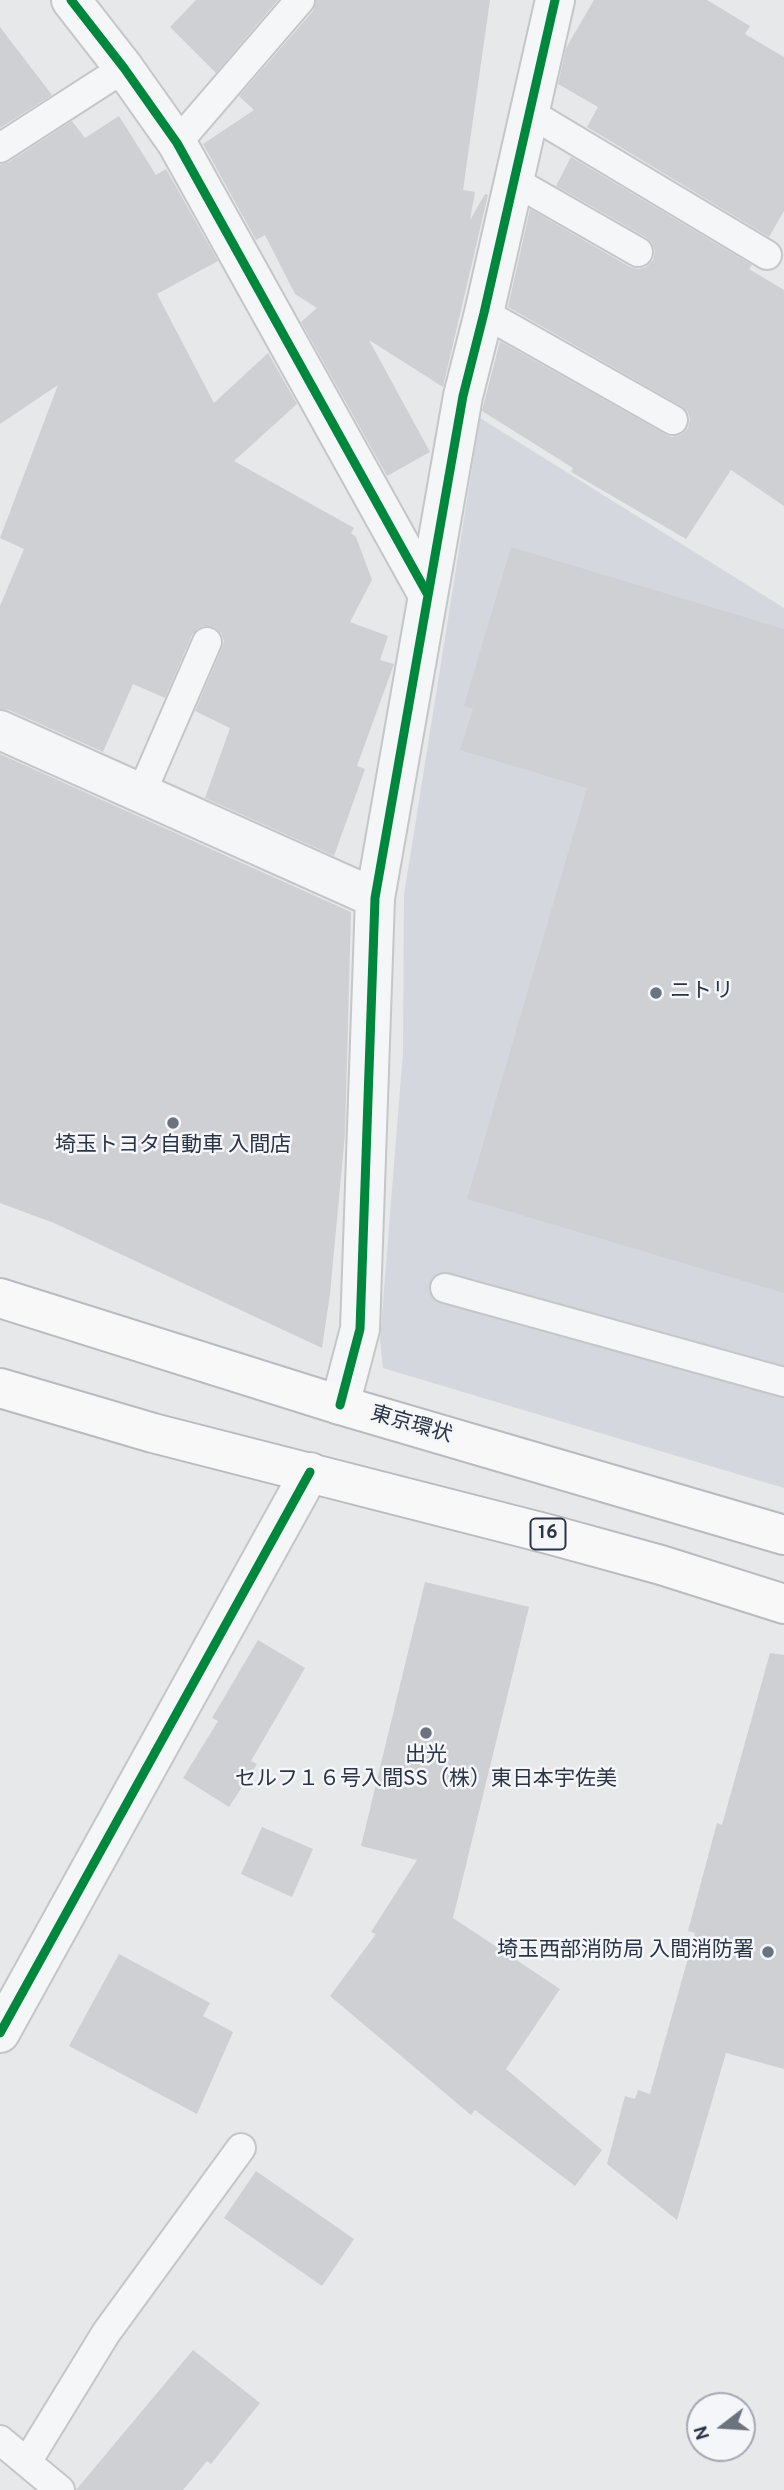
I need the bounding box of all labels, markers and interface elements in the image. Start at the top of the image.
place label: ニトリ [670,980,733,1006]
marker: ニトリ [648,985,664,1001]
marker: 埼玉トヨタ自動車 入間店 [165,1115,181,1131]
place label: 埼玉トヨタ自動車 入間店 [55,1134,291,1160]
street label: 東京環状 [367,1402,455,1450]
road number: 16 [530,1518,566,1550]
marker: 出光 セルフ１６号入間SS（株）東日本宇佐美 [418,1725,434,1741]
place label: 出光 セルフ１６号入間SS（株）東日本宇佐美 [235,1744,617,1794]
place label: 埼玉西部消防局 入間消防署 [497,1939,754,1965]
marker: 埼玉西部消防局 入間消防署 [760,1944,776,1960]
north arrow [686,2392,756,2462]
text: N [689,2423,716,2443]

